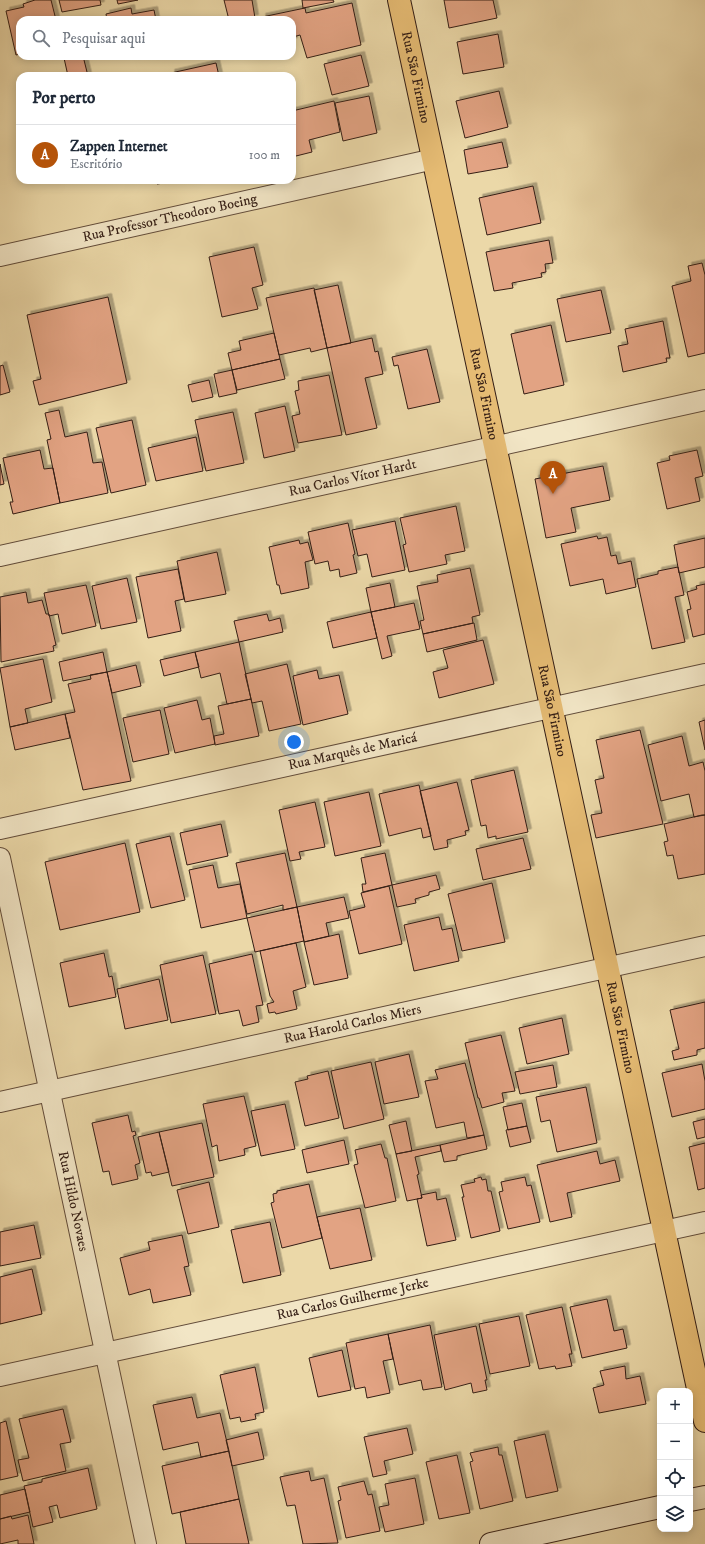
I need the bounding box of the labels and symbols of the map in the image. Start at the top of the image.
street label: Rua São Firmino [397,29,434,125]
street label: Rua Professor Theodoro Boeing [81,190,259,246]
street label: Rua São Firmino [465,346,503,442]
street label: Rua Carlos Vítor Hardt [287,455,418,501]
pin: A [540,461,566,494]
street label: Rua São Firmino [533,663,571,759]
street label: Rua Marquês de Maricá [286,729,419,774]
your location [284,732,304,752]
street label: Rua São Firmino [602,980,639,1075]
street label: Rua Harold Carlos Miers [282,1000,423,1048]
street label: Rua Hildo Novaes [54,1150,93,1253]
street label: Rua Carlos Guilherme Jerke [275,1274,431,1324]

